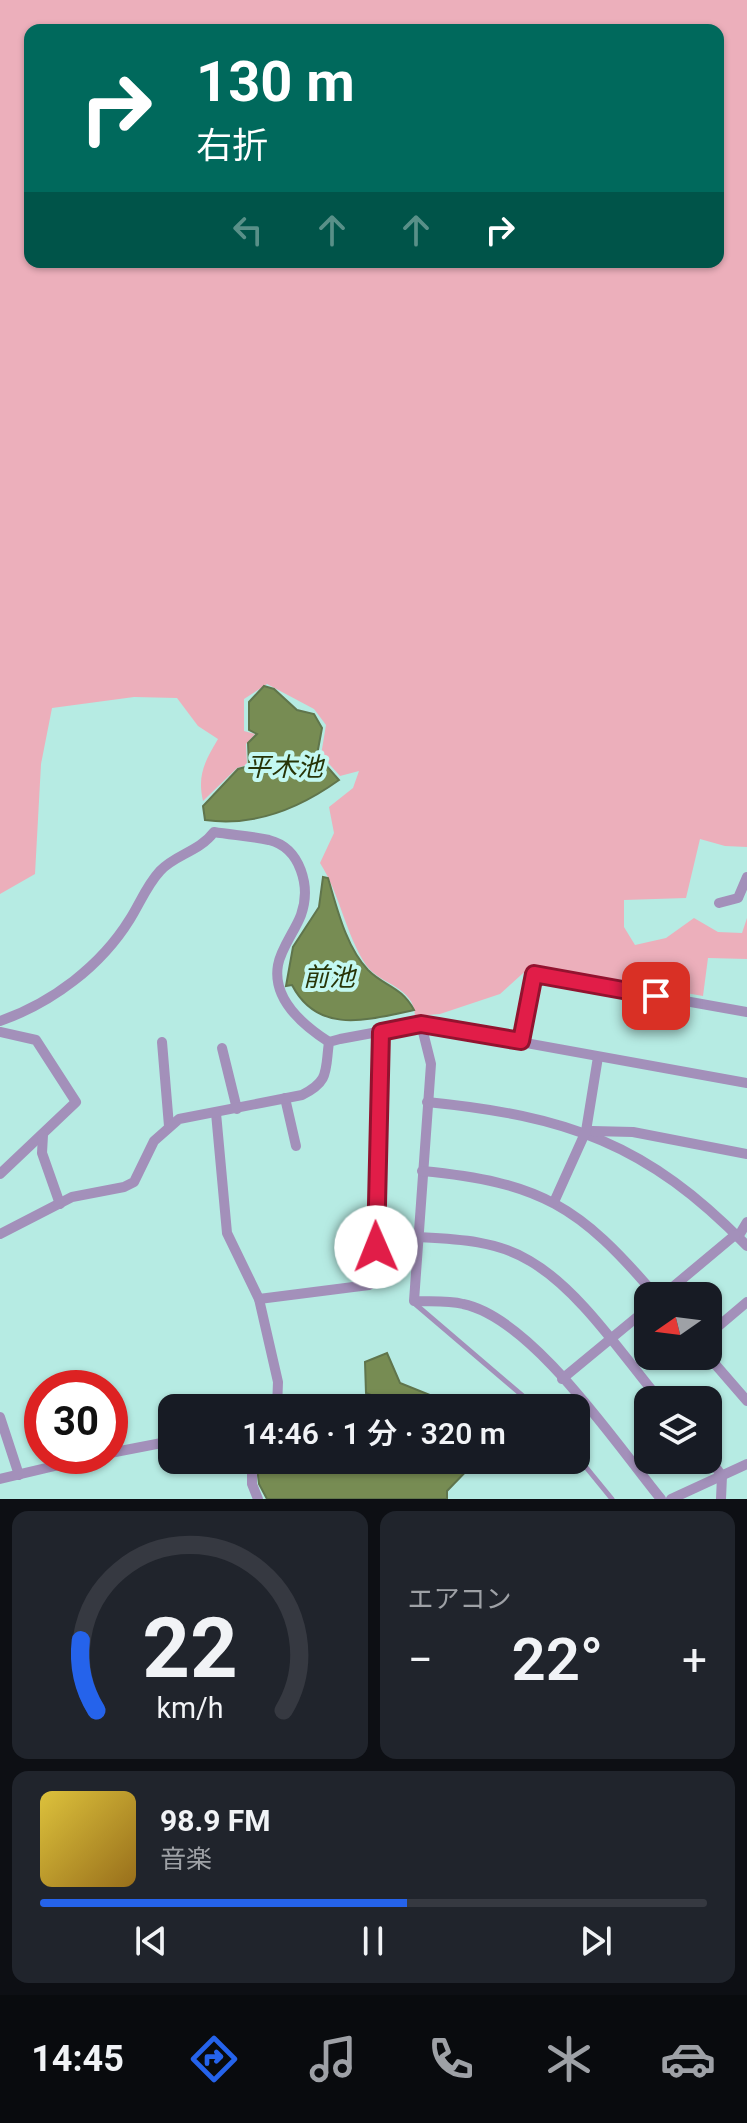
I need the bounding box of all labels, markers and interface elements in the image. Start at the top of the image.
text: 130 m [196,49,355,115]
icon: right [64,56,168,160]
text: 右折 [196,125,268,167]
icon: left [226,208,270,252]
icon: ahead [310,208,354,252]
icon: ahead [394,208,438,252]
icon: right [478,208,522,252]
water label: 平木池 [245,752,326,782]
water label: 前池 [303,962,358,992]
pin [622,962,690,1030]
icon: arrive [634,974,678,1018]
position arrow [334,1205,418,1289]
north arrow [634,1282,722,1370]
map controls [634,1282,722,1474]
speed limit sign: 30 [24,1370,128,1474]
button: layers [634,1386,722,1474]
text: 14:46 · 1 分 · 320 m [242,1416,506,1451]
text: エアコン [408,1584,512,1614]
text: 22 [142,1600,237,1697]
text: 22° [511,1624,603,1695]
text: − [408,1634,433,1686]
text: + [682,1634,707,1686]
text: km/h [156,1691,223,1725]
text: 98.9 FM [160,1803,271,1838]
text: 音楽 [160,1844,212,1874]
icon: previous [129,1919,173,1963]
icon: pause [351,1919,395,1963]
icon: next [574,1919,618,1963]
icon: directions [186,2031,242,2087]
icon: music [305,2031,361,2087]
icon: phone [423,2031,479,2087]
icon: climate [541,2031,597,2087]
icon: car [660,2031,716,2087]
text: 14:45 [31,2038,124,2080]

